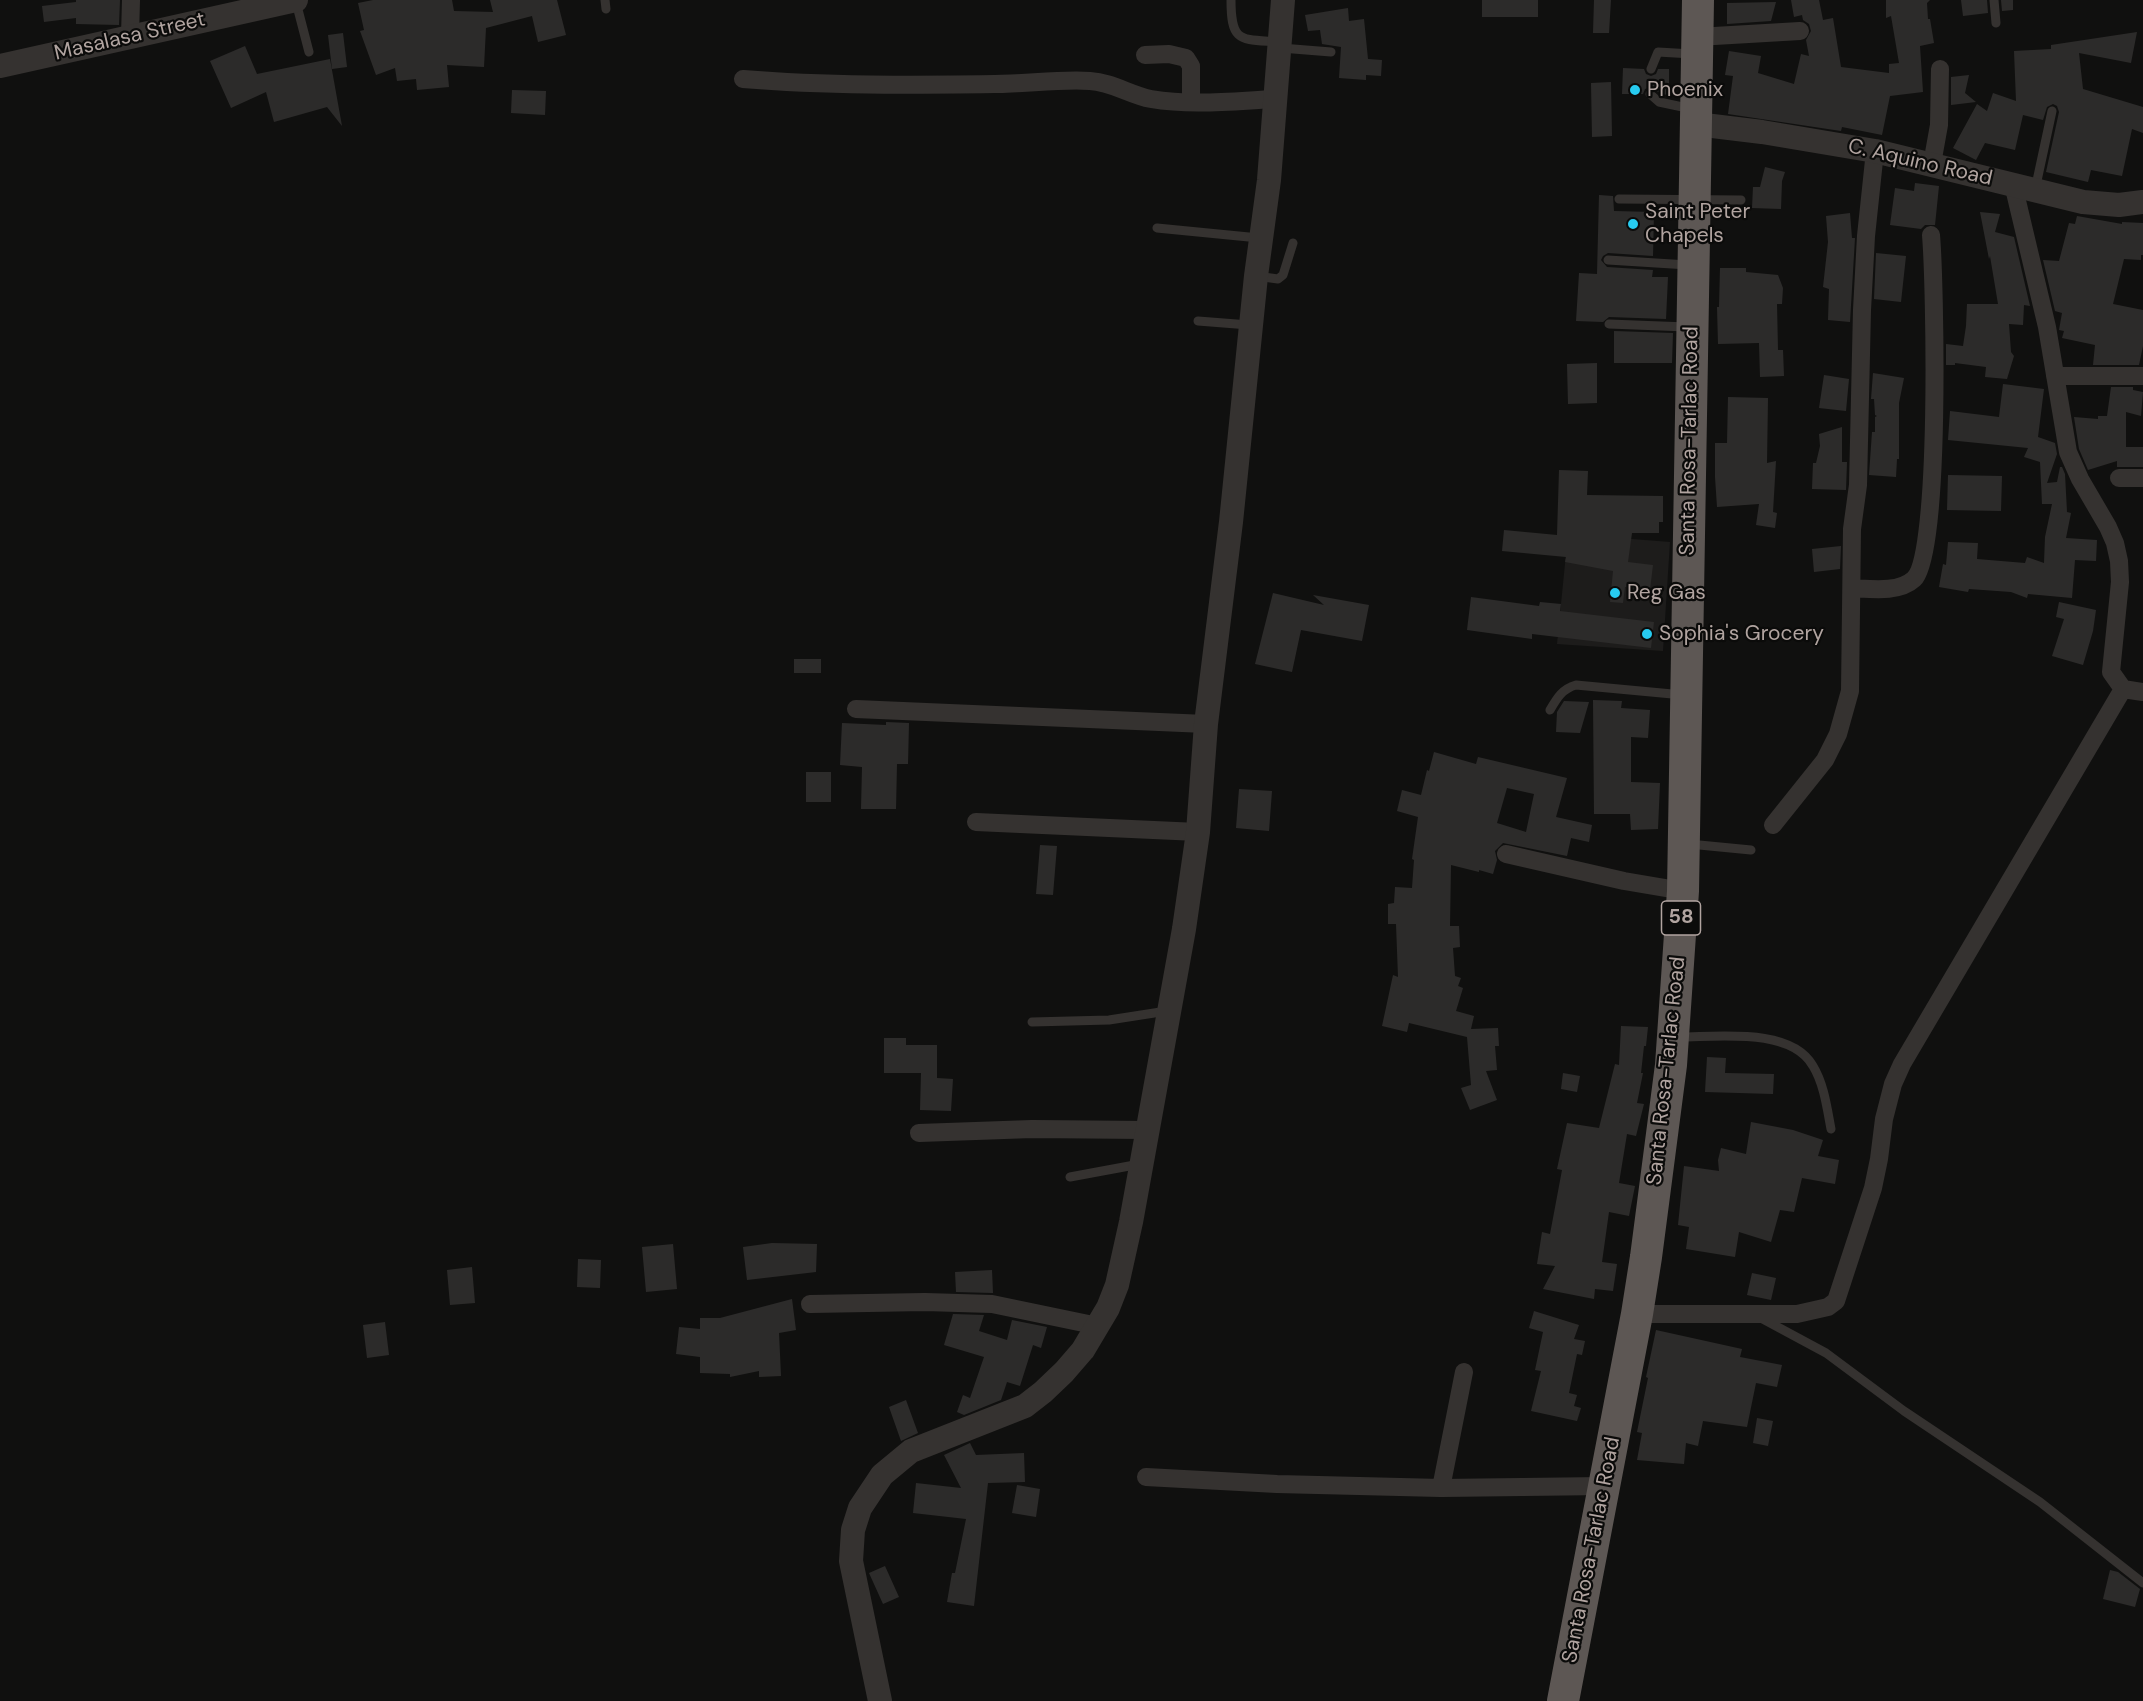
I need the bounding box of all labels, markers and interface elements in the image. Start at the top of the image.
street label: Masalasa Street [52,7,208,67]
place label: Phoenix [1647,77,1723,103]
marker: Phoenix [1628,83,1642,97]
street label: C. Aquino Road [1845,134,1995,192]
place label: Saint Peter Chapels [1645,199,1750,249]
marker: Saint Peter Chapels [1626,217,1640,231]
street label: Santa Rosa-Tarlac Road [1675,326,1705,556]
place label: Reg Gas [1627,580,1706,606]
marker: Reg Gas [1608,586,1622,600]
place label: Sophia's Grocery [1659,621,1824,647]
marker: Sophia's Grocery [1640,627,1654,641]
road number: 58 [1662,901,1700,935]
street label: Santa Rosa-Tarlac Road [1642,956,1692,1186]
street label: Santa Rosa-Tarlac Road [1558,1435,1626,1665]

